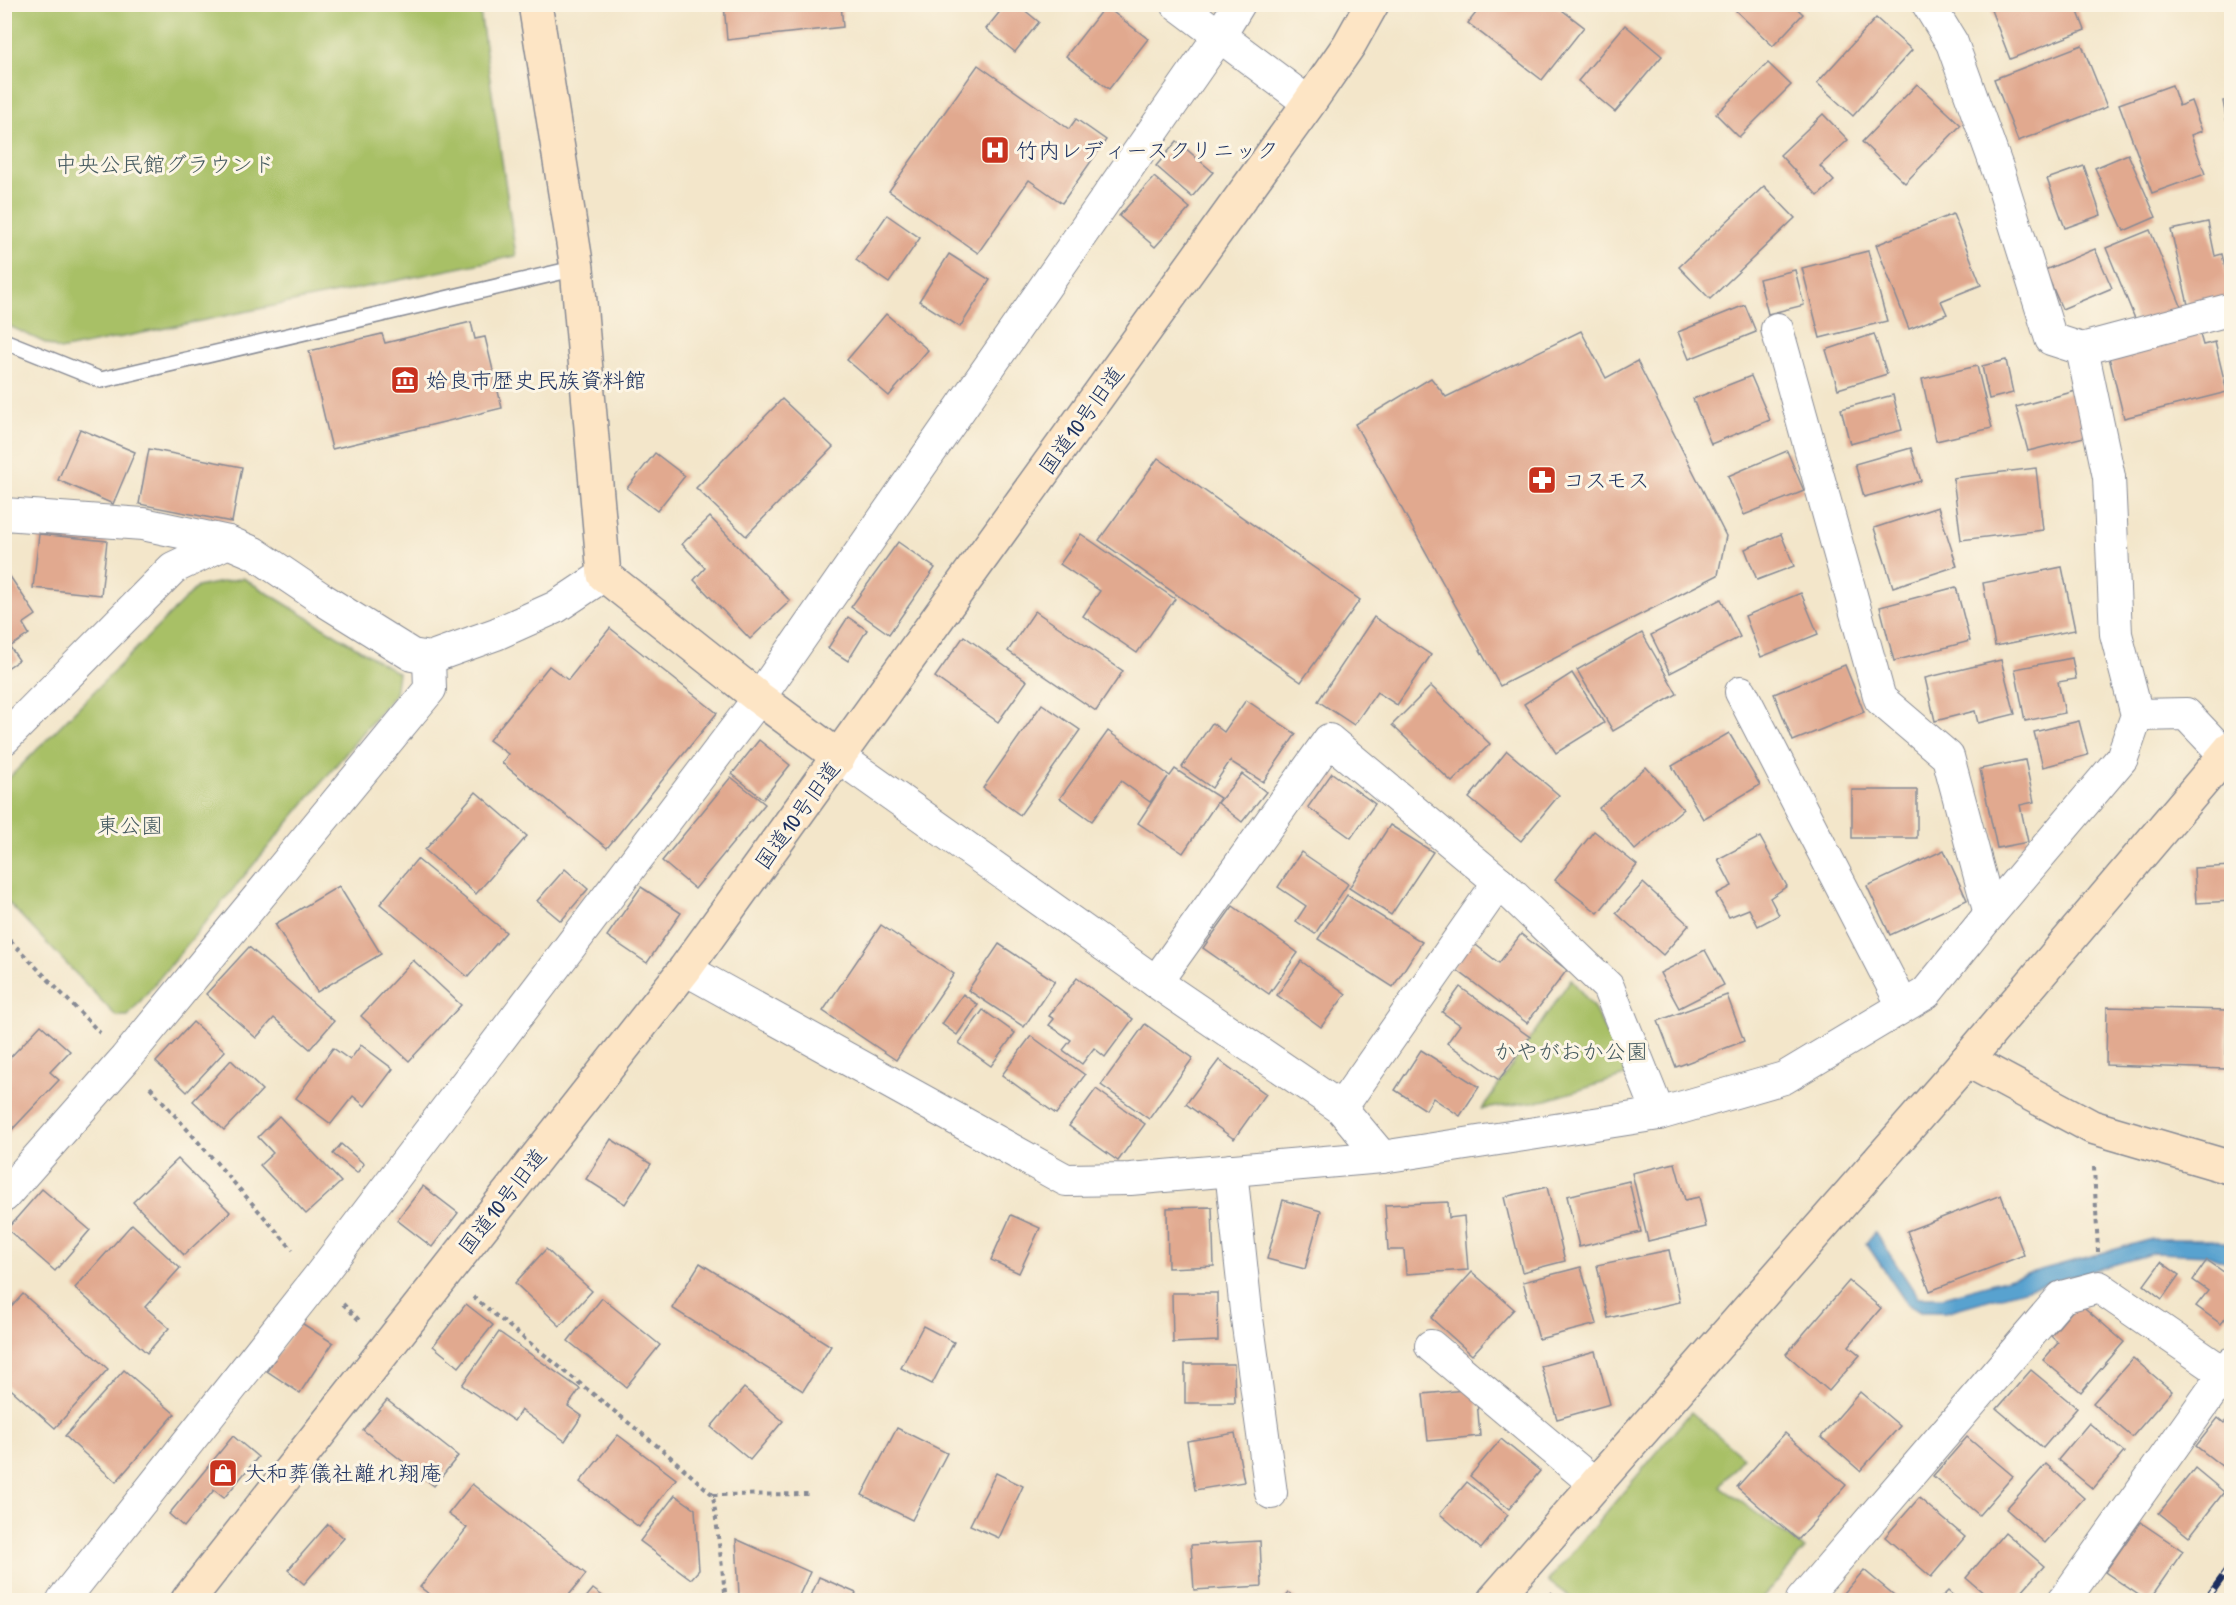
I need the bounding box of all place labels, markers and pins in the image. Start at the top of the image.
hospital icon: 竹内レディースクリニック [979,134,1011,166]
place label: 竹内レディースクリニック [1016,135,1279,165]
museum icon: 姶良市歴史民族資料館 [389,364,421,396]
place label: 姶良市歴史民族資料館 [426,365,646,395]
pharmacy icon: コスモス [1526,464,1558,496]
place label: コスモス [1563,465,1650,495]
shop icon: 大和葬儀社離れ翔庵 [207,1457,239,1489]
place label: 大和葬儀社離れ翔庵 [244,1458,442,1488]

